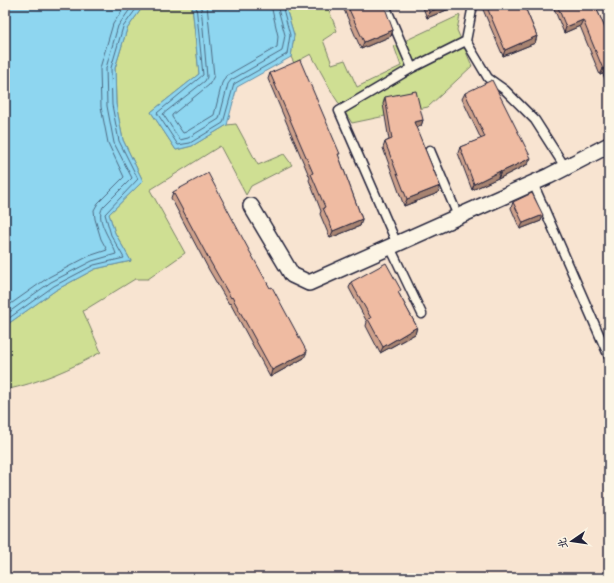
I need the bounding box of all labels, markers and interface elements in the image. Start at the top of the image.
north arrow [552,521,592,561]
text: 北 [553,536,570,550]

